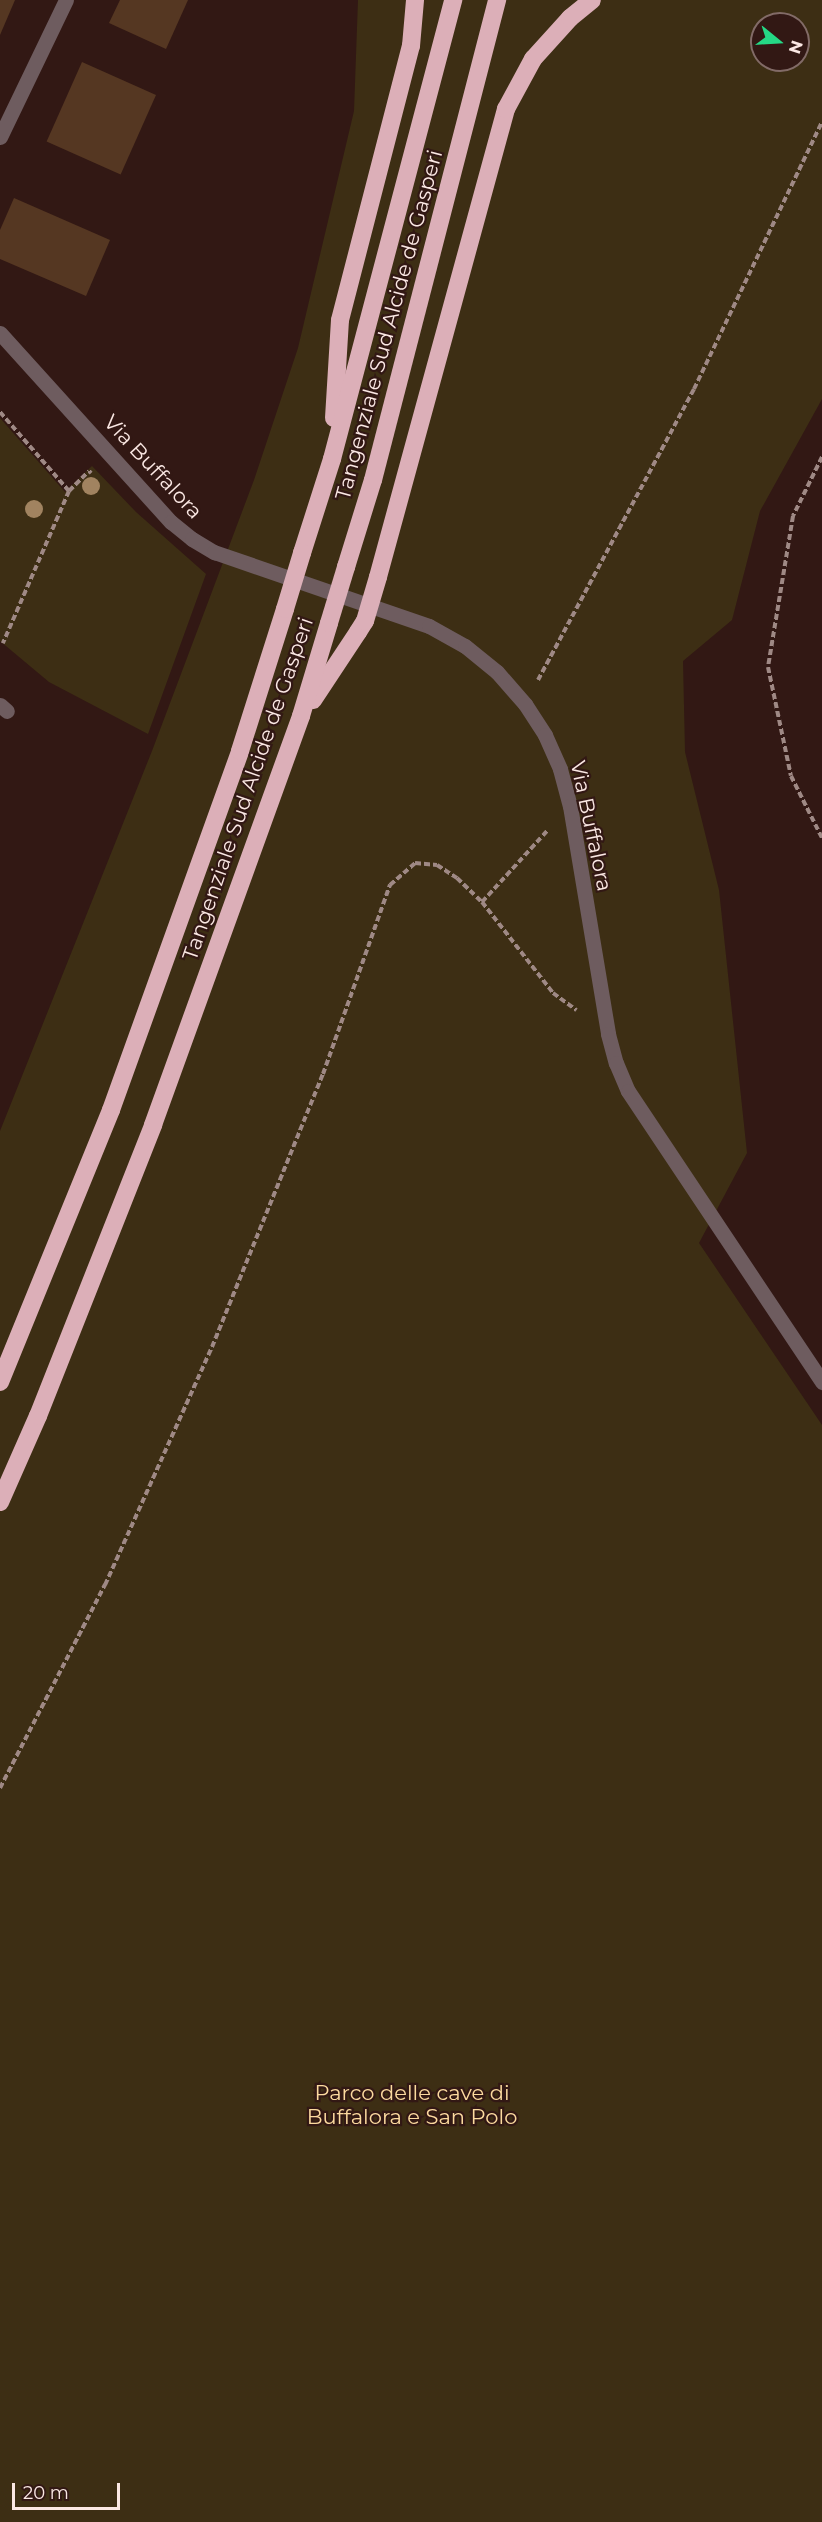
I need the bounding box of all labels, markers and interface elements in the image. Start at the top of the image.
north arrow [750,12,810,72]
text: N [785,38,807,56]
street label: Tangenziale Sud Alcide de Gasperi [330,147,448,503]
street label: Via Buffalora [98,410,208,524]
street label: Tangenziale Sud Alcide de Gasperi [177,614,319,964]
street label: Via Buffalora [565,758,617,894]
park label: Parco delle cave di Buffalora e San Polo [307,2080,517,2130]
scale bar [15,2471,123,2509]
text: 20 m [23,2482,69,2504]

